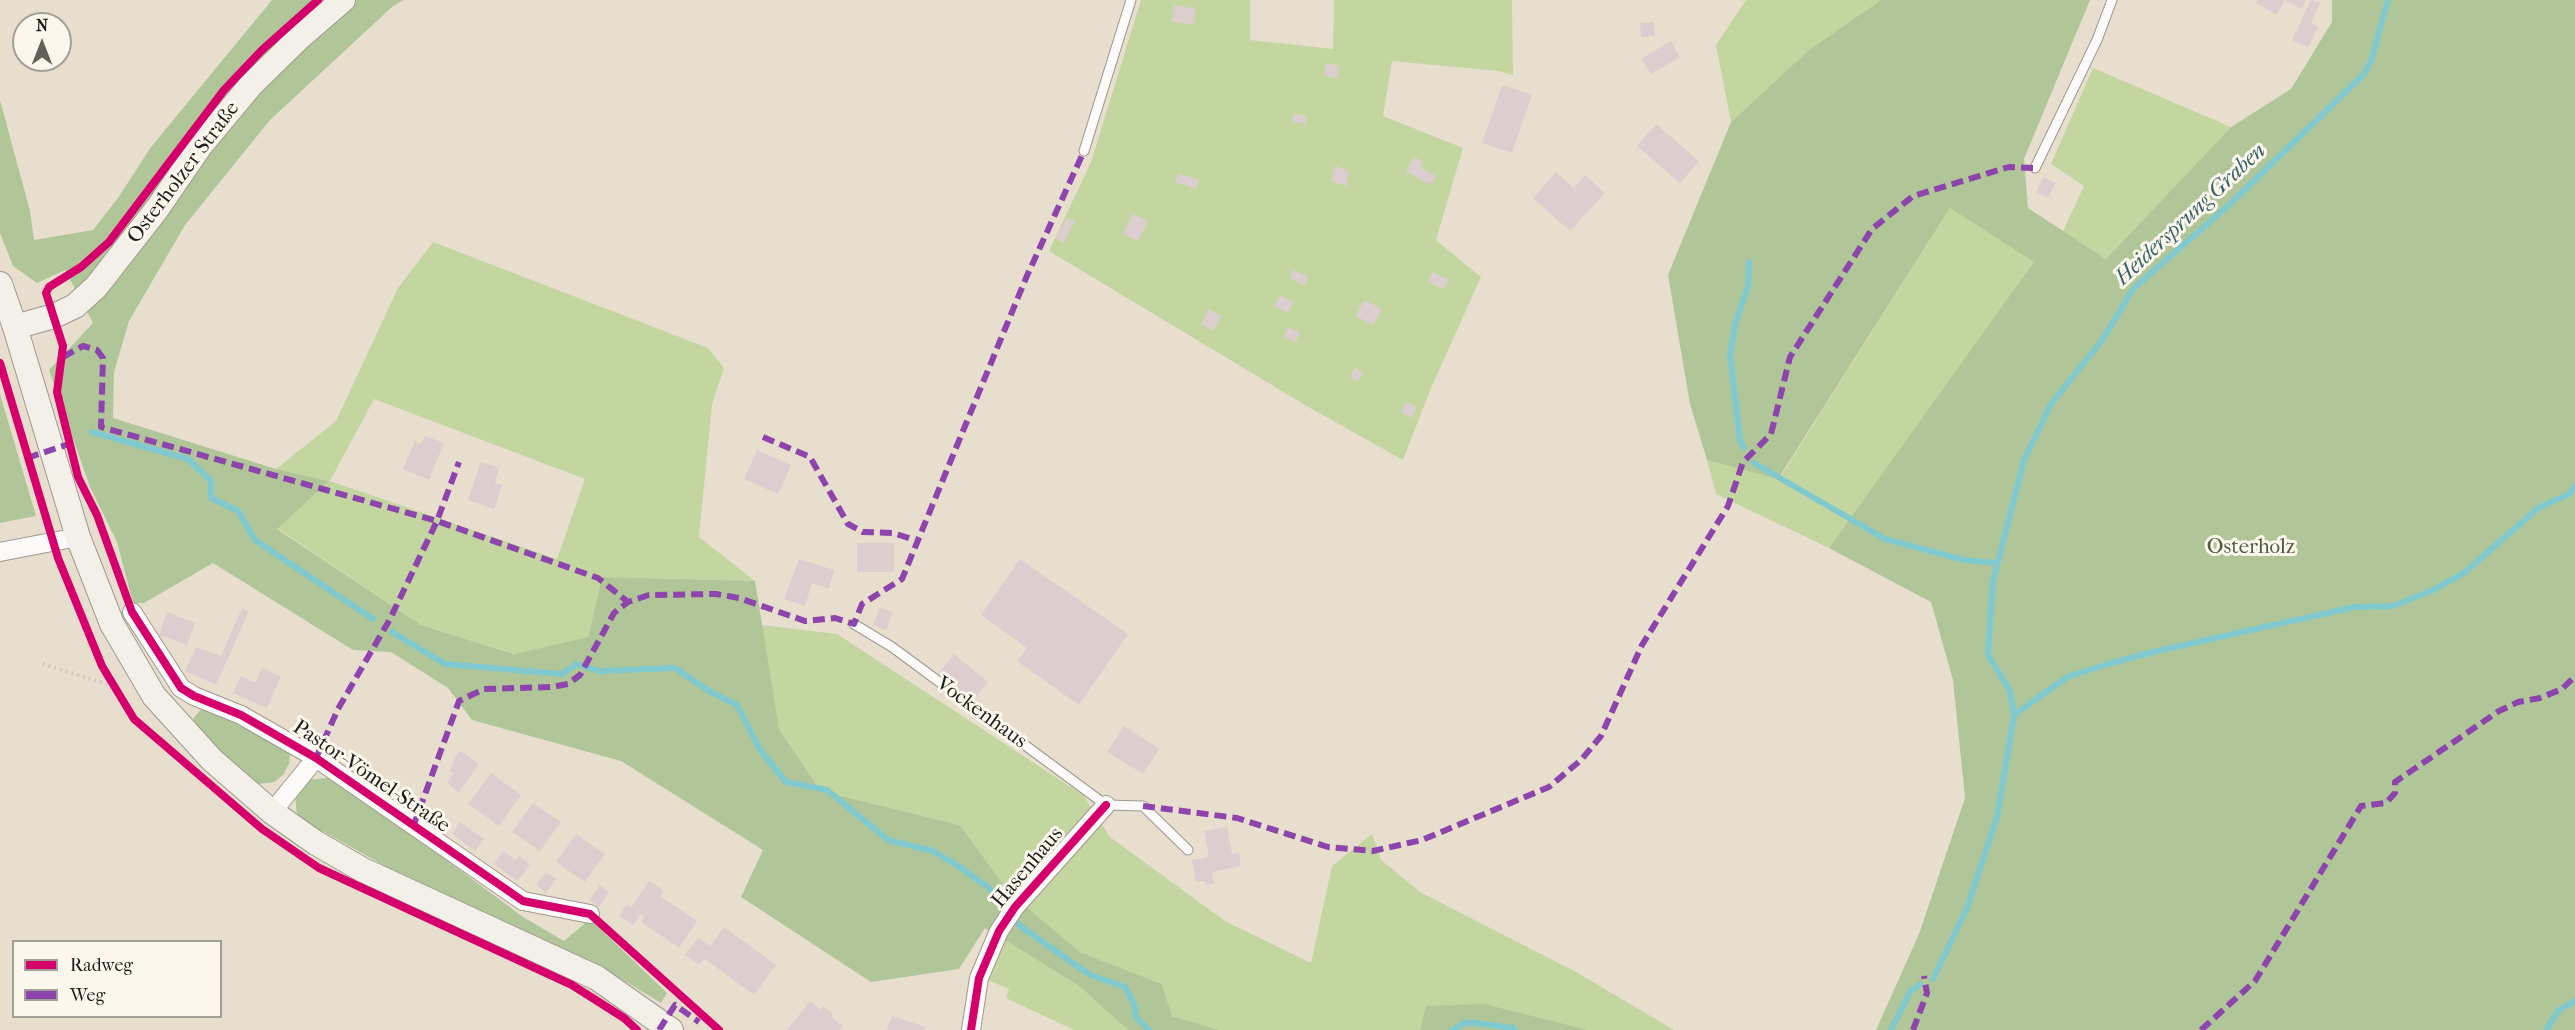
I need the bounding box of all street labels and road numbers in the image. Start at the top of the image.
street label: Osterholzer Straße [122,97,246,249]
street label: Vockenhaus [931,672,1031,754]
street label: Pastor-Vömel-Straße [288,715,454,839]
street label: Hasenhaus [987,822,1069,914]

